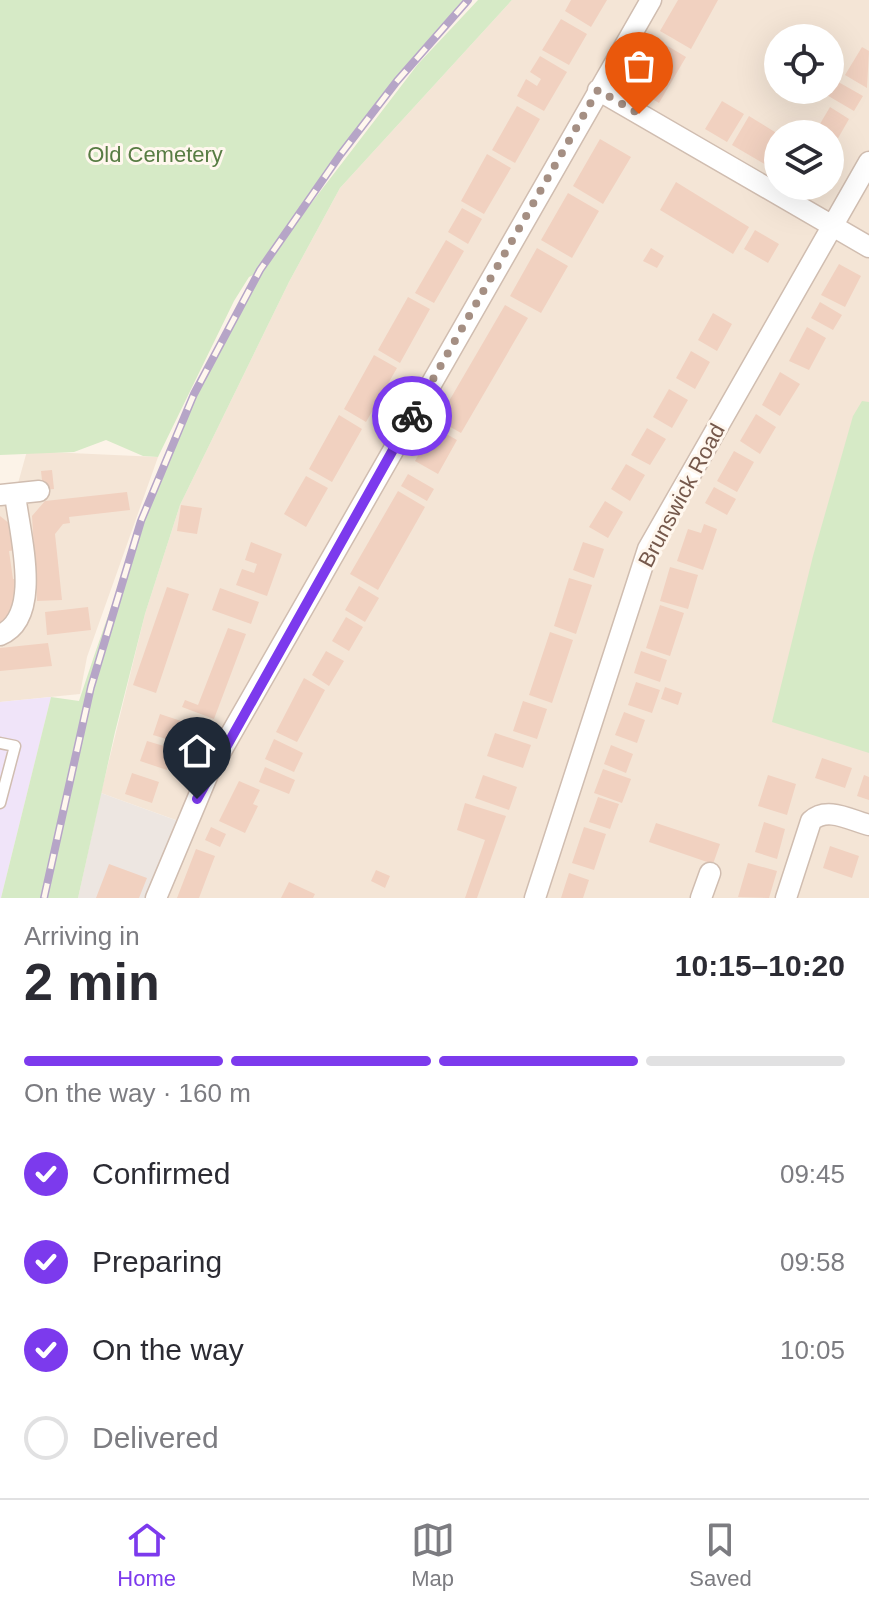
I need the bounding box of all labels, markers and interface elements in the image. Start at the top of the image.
map controls [764,24,844,200]
button: locate [764,24,844,104]
pin [605,32,673,114]
icon: bag [617,44,661,88]
button: layers [764,120,844,200]
park label: Old Cemetery [87,142,223,167]
courier [372,376,452,456]
icon: bike [390,394,434,438]
street label: Brunswick Road [633,419,730,571]
pin [163,717,231,799]
icon: home [175,729,219,773]
text: Arriving in [24,921,140,951]
text: 10:15–10:20 [675,949,845,982]
text: 2 min [24,953,160,1011]
text: On the way · 160 m [24,1078,251,1108]
icon: check [24,1152,68,1196]
text: Confirmed [92,1157,230,1190]
text: 09:45 [780,1159,845,1189]
icon: check [24,1240,68,1284]
text: Preparing [92,1245,222,1278]
text: 09:58 [780,1247,845,1277]
icon: check [24,1328,68,1372]
text: On the way [92,1333,244,1366]
text: 10:05 [780,1335,845,1365]
text: Delivered [92,1421,219,1454]
tab: Home [117,1518,176,1592]
tab: Map [411,1518,455,1592]
tab: Saved [689,1518,752,1592]

